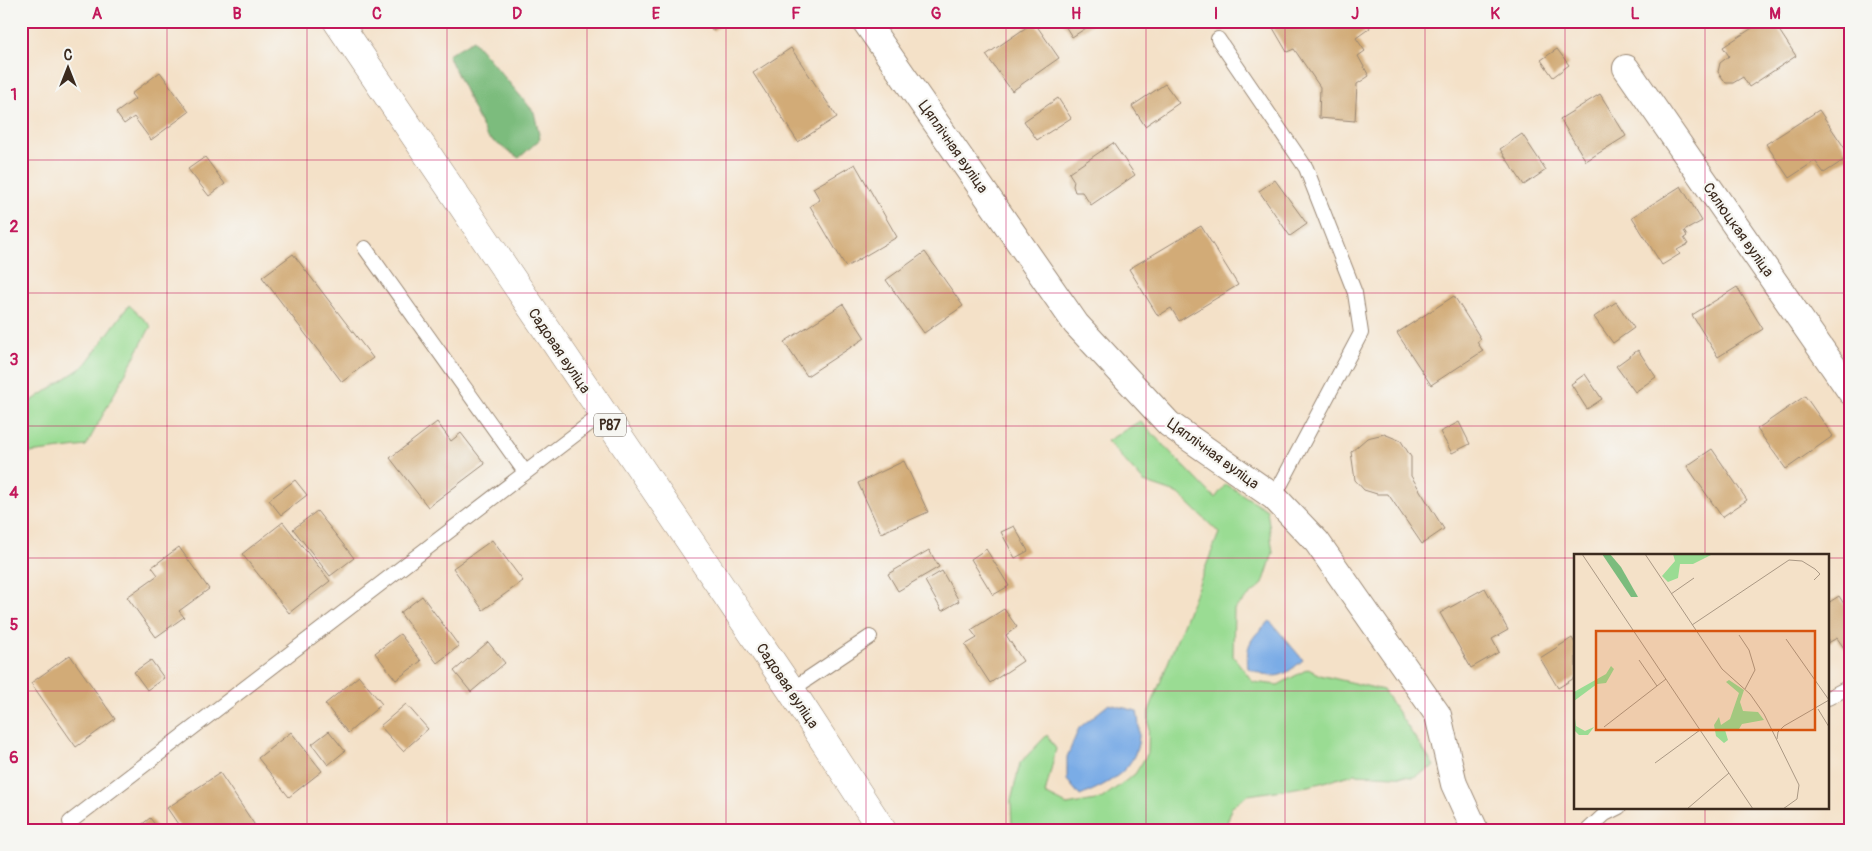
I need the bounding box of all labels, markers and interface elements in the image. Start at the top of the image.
text: A [92,4,103,24]
text: B [232,4,242,24]
text: C [372,4,382,24]
text: D [512,4,522,24]
text: E [652,4,661,24]
text: F [791,4,801,24]
text: G [931,4,942,24]
text: H [1071,4,1081,24]
text: I [1214,4,1218,24]
text: J [1351,4,1359,24]
text: K [1490,4,1500,24]
text: L [1630,4,1640,24]
text: M [1769,4,1781,24]
north arrow [42,42,92,92]
text: С [64,47,73,64]
text: 1 [11,85,17,105]
street label: Цяплічная вуліца [914,97,992,197]
street label: Сялюцкая вуліца [1698,179,1778,281]
text: 2 [10,217,19,237]
street label: Садовая вуліца [524,305,594,397]
text: 3 [10,350,19,370]
road number: Р87 [594,414,626,436]
street label: Цяплічная вуліца [1163,414,1263,494]
text: 4 [9,483,19,503]
inset map [1574,554,1830,808]
text: 5 [10,615,19,635]
street label: Садовая вуліца [752,640,822,732]
text: 6 [9,748,19,768]

